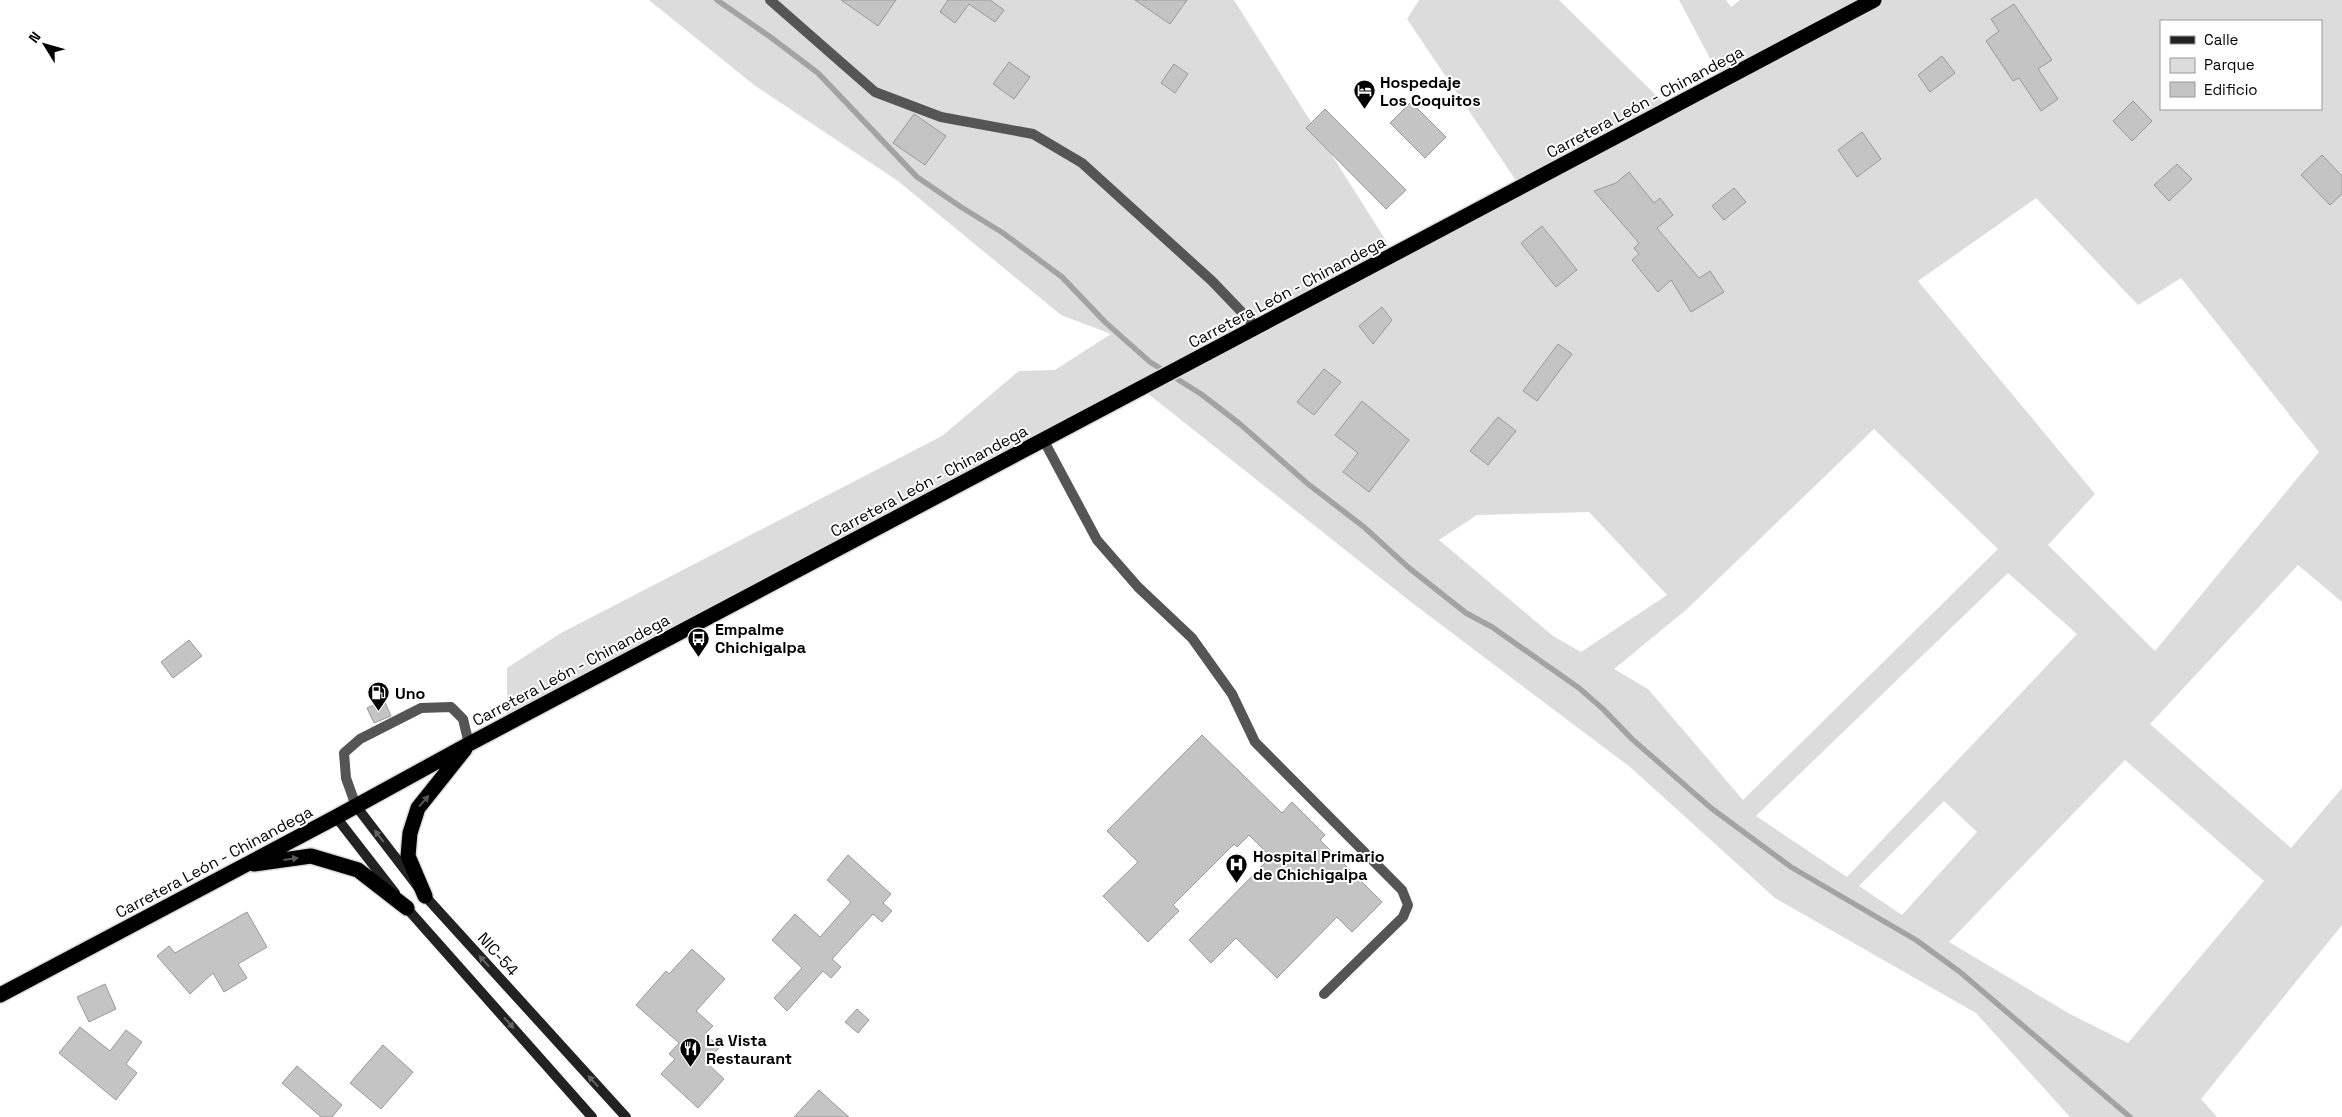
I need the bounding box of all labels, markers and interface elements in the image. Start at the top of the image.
north arrow [20,20,70,70]
legend [2160,20,2322,110]
text: N [25,28,45,46]
text: Calle [2204,30,2239,49]
street label: Carretera León - Chinandega [1543,41,1747,163]
text: Parque [2204,55,2255,74]
place label: Hospedaje Los Coquitos [1380,72,1481,111]
hotel icon: Hospedaje Los Coquitos [1352,79,1376,110]
text: Edificio [2204,80,2258,99]
street label: Carretera León - Chinandega [1185,231,1389,353]
street label: Carretera León - Chinandega [827,420,1031,542]
street label: Carretera León - Chinandega [469,609,673,731]
place label: Empalme Chichigalpa [715,619,806,658]
bus stop icon: Empalme Chichigalpa [687,626,711,657]
fuel station icon: Uno [367,681,391,712]
place label: Uno [395,683,426,704]
one-way arrow [418,795,429,808]
street label: Carretera León - Chinandega [112,801,316,923]
one-way arrow [374,829,384,843]
place label: Hospital Primario de Chichigalpa [1253,846,1385,885]
hospital icon: Hospital Primario de Chichigalpa [1225,853,1249,884]
one-way arrow [283,854,299,862]
street label: NIC-54 [473,928,523,980]
one-way arrow [478,954,489,967]
one-way arrow [503,1016,514,1029]
place label: La Vista Restaurant [706,1030,792,1069]
restaurant icon: La Vista Restaurant [678,1037,702,1068]
one-way arrow [587,1075,599,1087]

